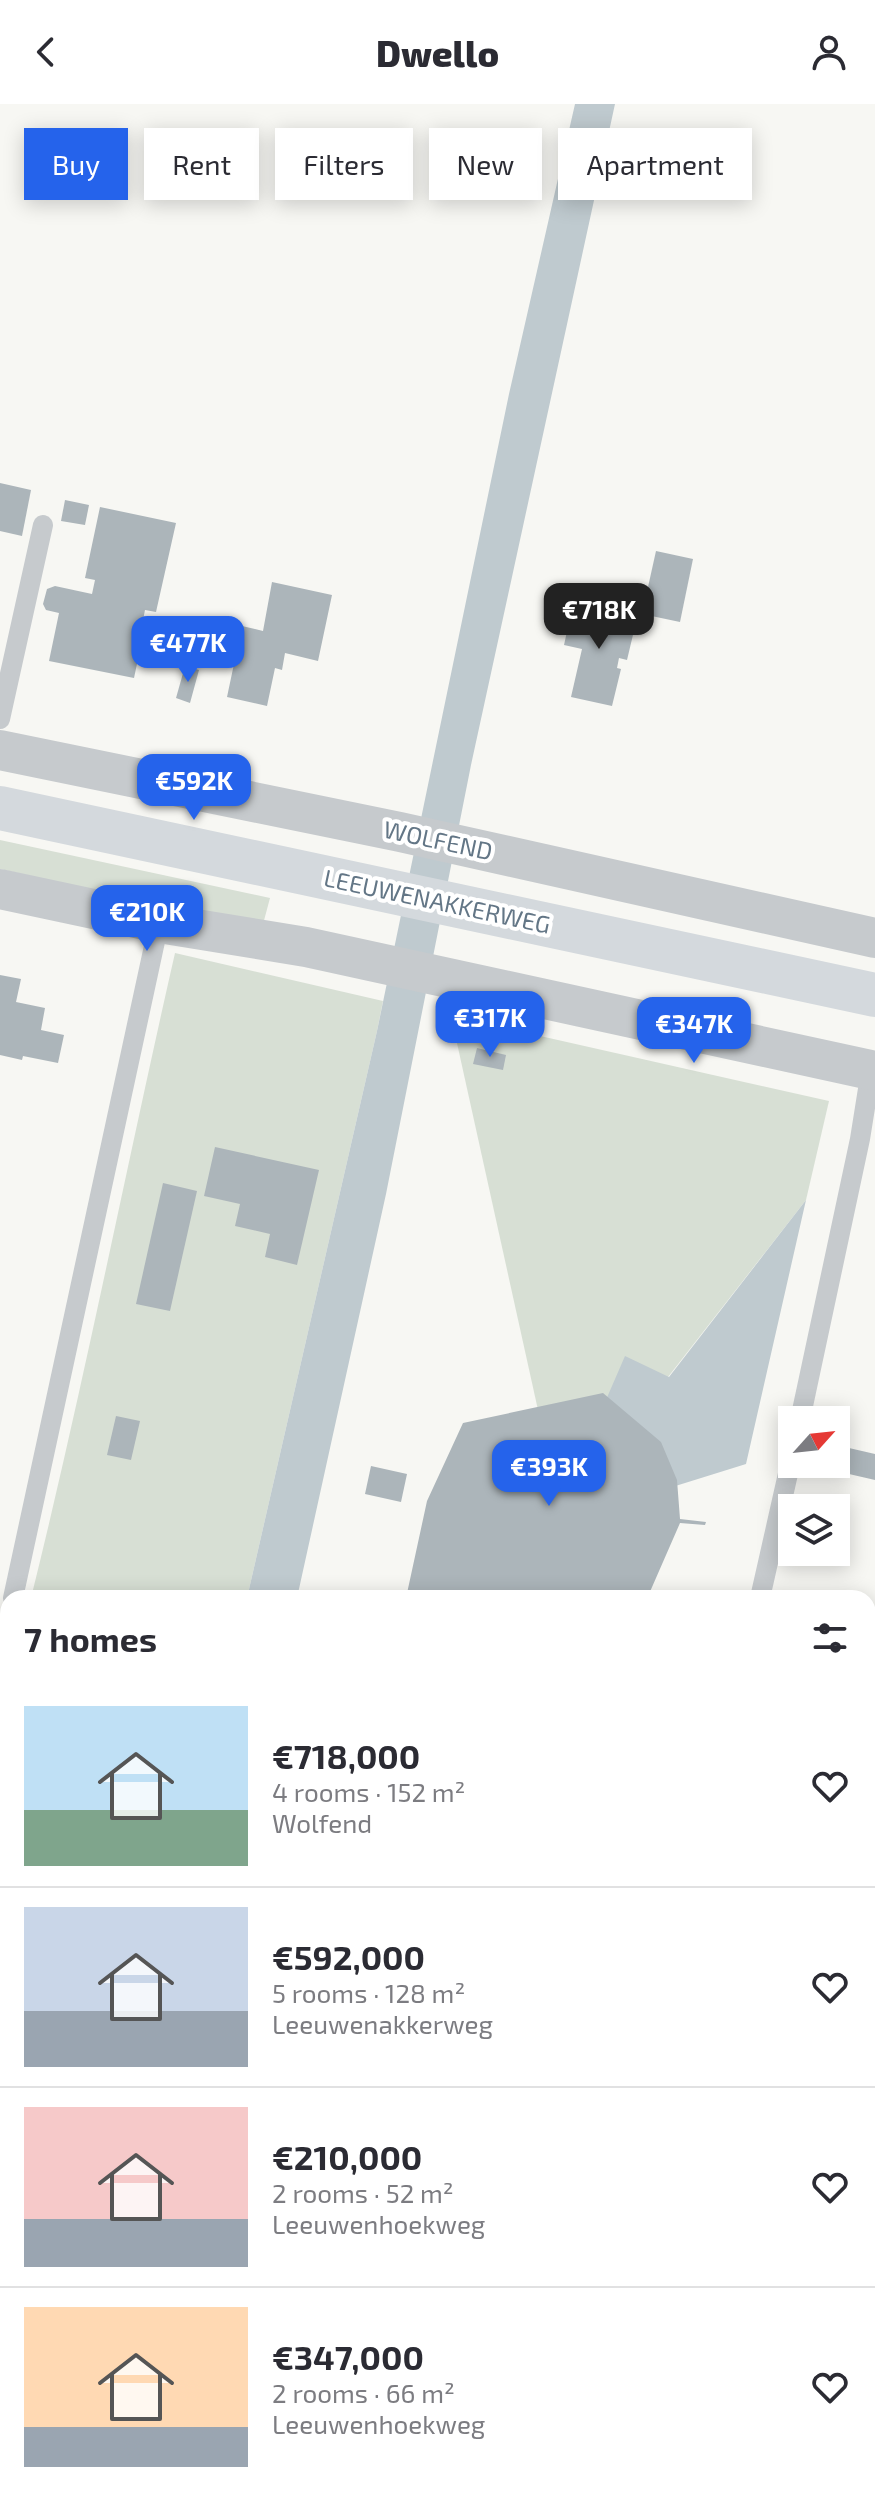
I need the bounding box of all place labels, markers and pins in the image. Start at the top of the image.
pin: €718K [543,583,655,651]
pin: €477K [132,616,244,684]
pin: €592K [138,754,250,822]
pin: €210K [91,885,203,953]
pin: €317K [434,991,546,1059]
pin: €347K [638,997,750,1065]
pin: €393K [493,1440,605,1508]

